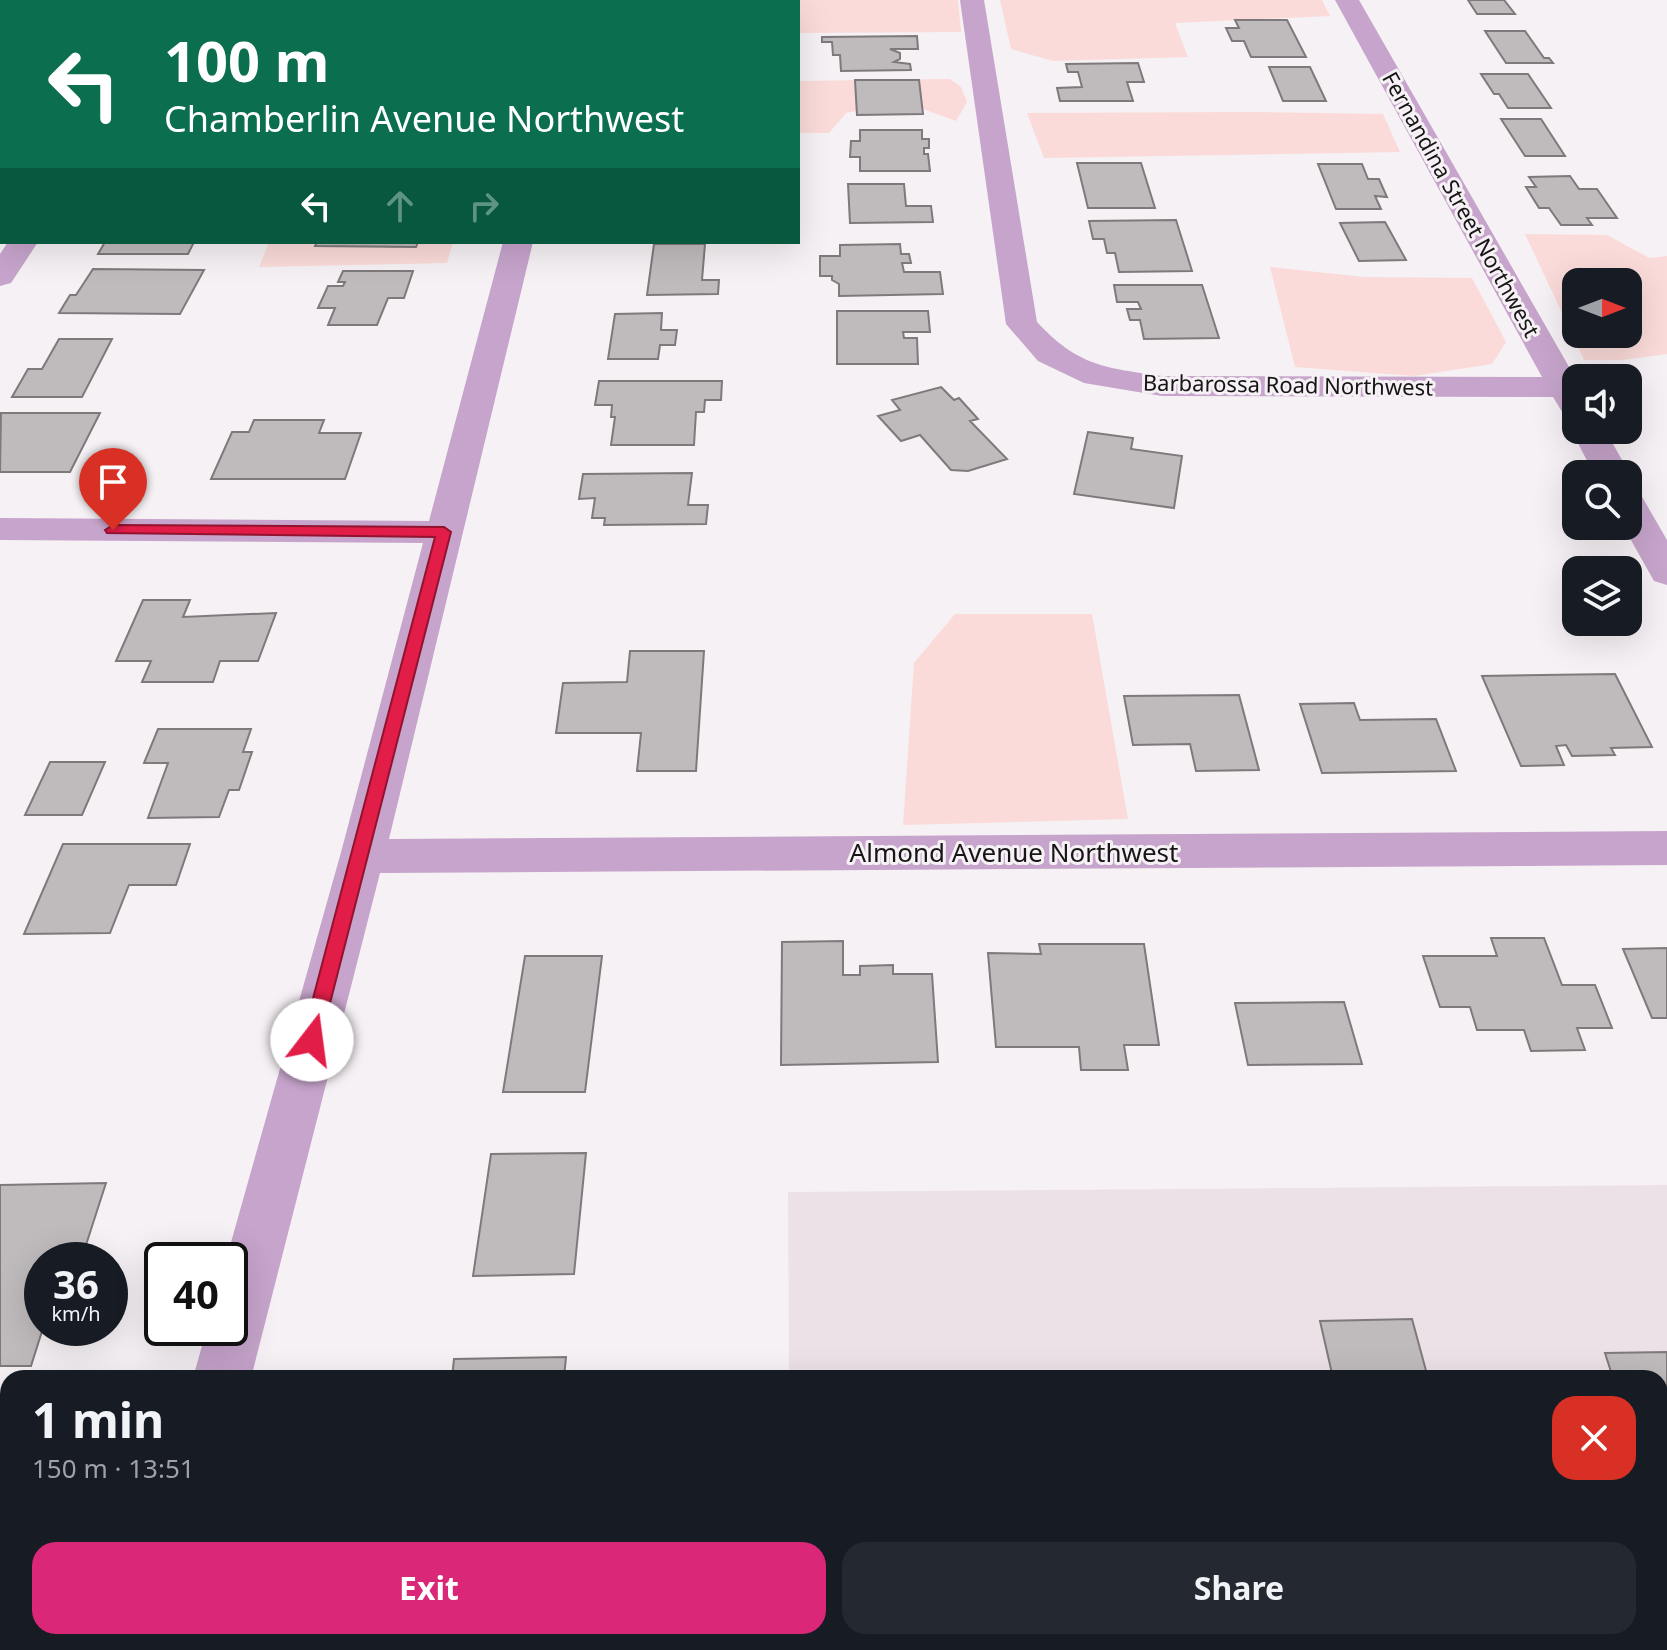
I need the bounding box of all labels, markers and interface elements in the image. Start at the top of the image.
text: 100 m [164,22,329,98]
icon: left [32,32,136,136]
street label: Fernandina Street Northwest [1376,66,1548,342]
text: Chamberlin Avenue Northwest [164,94,684,143]
icon: left [294,184,338,228]
icon: ahead [378,184,422,228]
icon: right [462,184,506,228]
north arrow [1562,268,1642,348]
map controls [1562,268,1642,636]
button: sound [1562,364,1642,444]
street label: Barbarossa Road Northwest [1143,366,1433,402]
pin [79,448,147,530]
icon: arrive [91,460,135,504]
button: search [1562,460,1642,540]
button: layers [1562,556,1642,636]
street label: Almond Avenue Northwest [850,834,1178,870]
position arrow [270,998,354,1082]
speed limit sign: 40 [144,1242,248,1346]
text: 36 [53,1256,99,1311]
text: km/h [51,1300,101,1327]
text: 1 min [32,1387,164,1452]
button: close [1552,1396,1636,1480]
text: 150 m · 13:51 [32,1450,195,1486]
button: Exit [32,1542,826,1634]
button: Share [842,1542,1636,1634]

